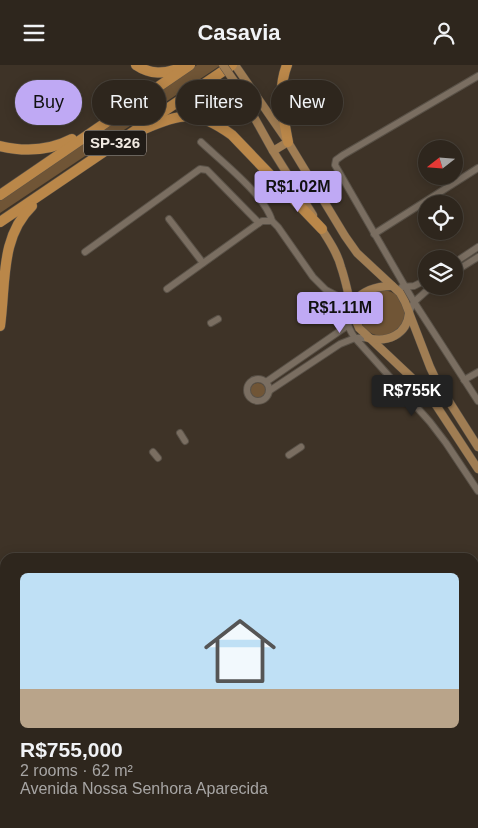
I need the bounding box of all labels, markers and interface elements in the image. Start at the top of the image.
icon: menu [20,19,48,47]
icon: person [430,19,458,47]
text: Casavia [197,20,281,45]
chip: Buy [15,80,82,125]
chip: Rent [92,80,166,125]
chip: Filters [176,80,261,125]
chip: New [271,80,343,125]
road number: SP-326 [84,131,146,155]
north arrow [418,140,462,185]
map controls [418,140,463,295]
pin: R$1.02M [252,171,344,213]
text: R$1.02M [266,178,330,195]
button: locate [418,195,463,240]
button: layers [418,250,463,295]
pin: R$1.11M [294,291,386,334]
text: R$1.11M [308,299,372,316]
pin: R$755K [371,375,453,417]
text: R$755K [383,382,441,399]
icon: home [195,606,285,696]
text: R$755,000 [20,738,123,761]
text: 2 rooms · 62 m² [20,762,133,779]
text: Avenida Nossa Senhora Aparecida [20,780,268,797]

